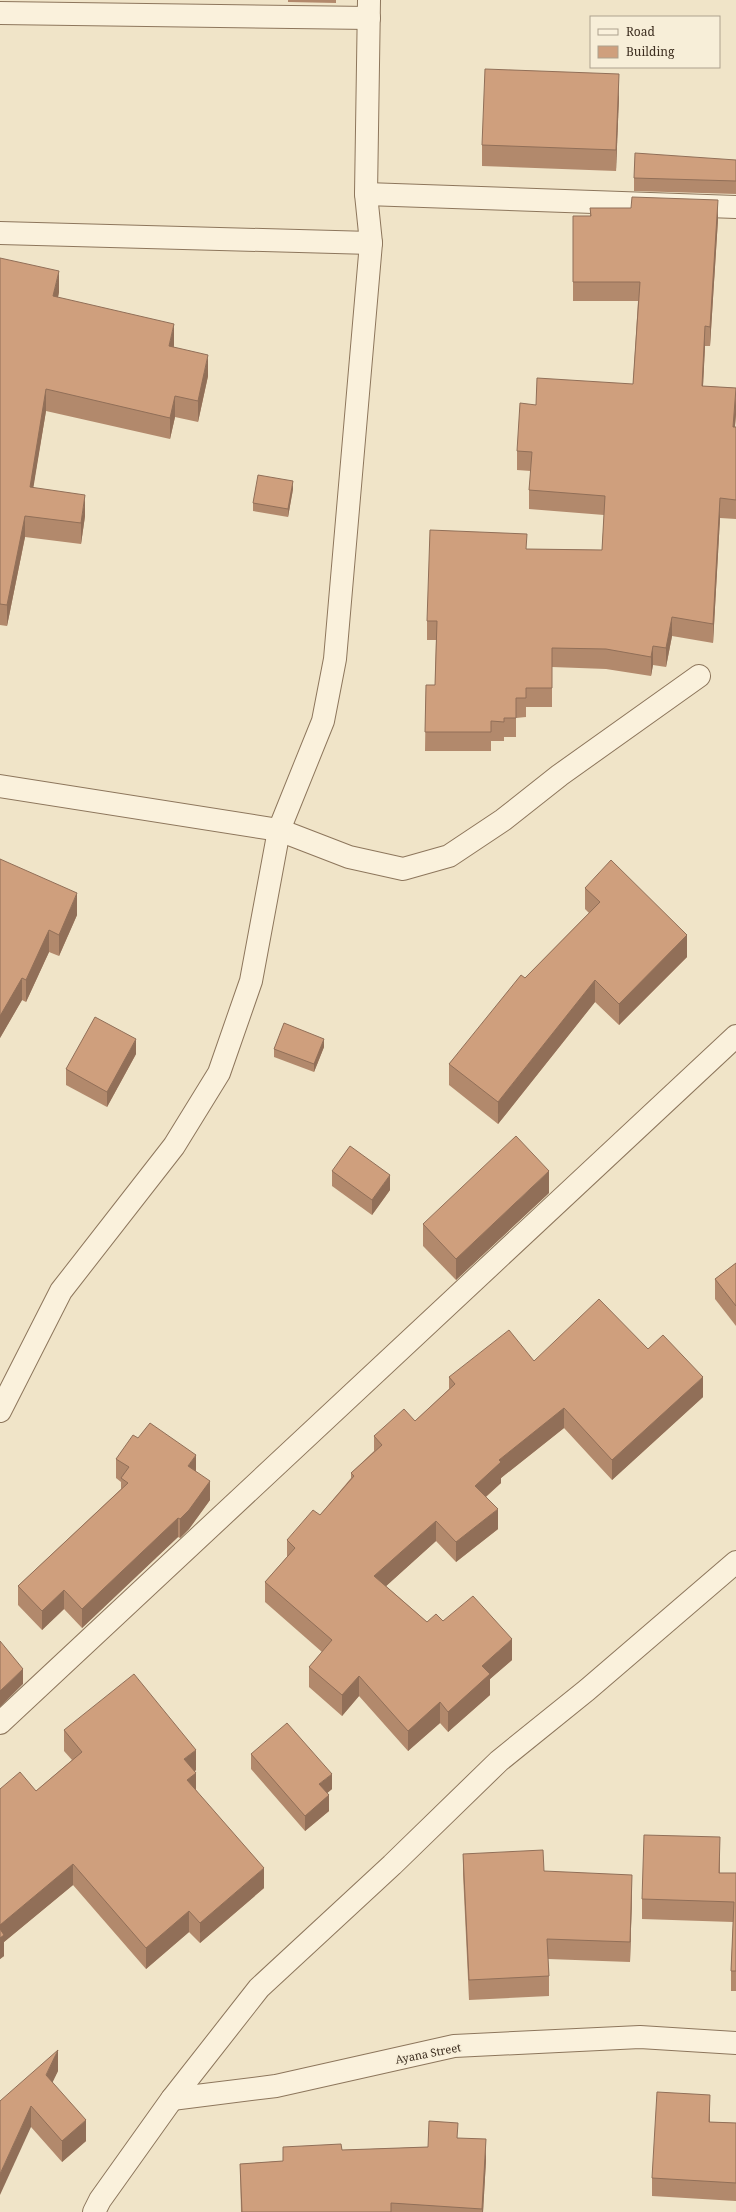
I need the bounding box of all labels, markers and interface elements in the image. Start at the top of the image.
legend [590,16,720,68]
text: Road [626,23,656,40]
text: Building [626,43,675,60]
street label: Ayana Street [394,2039,462,2067]

